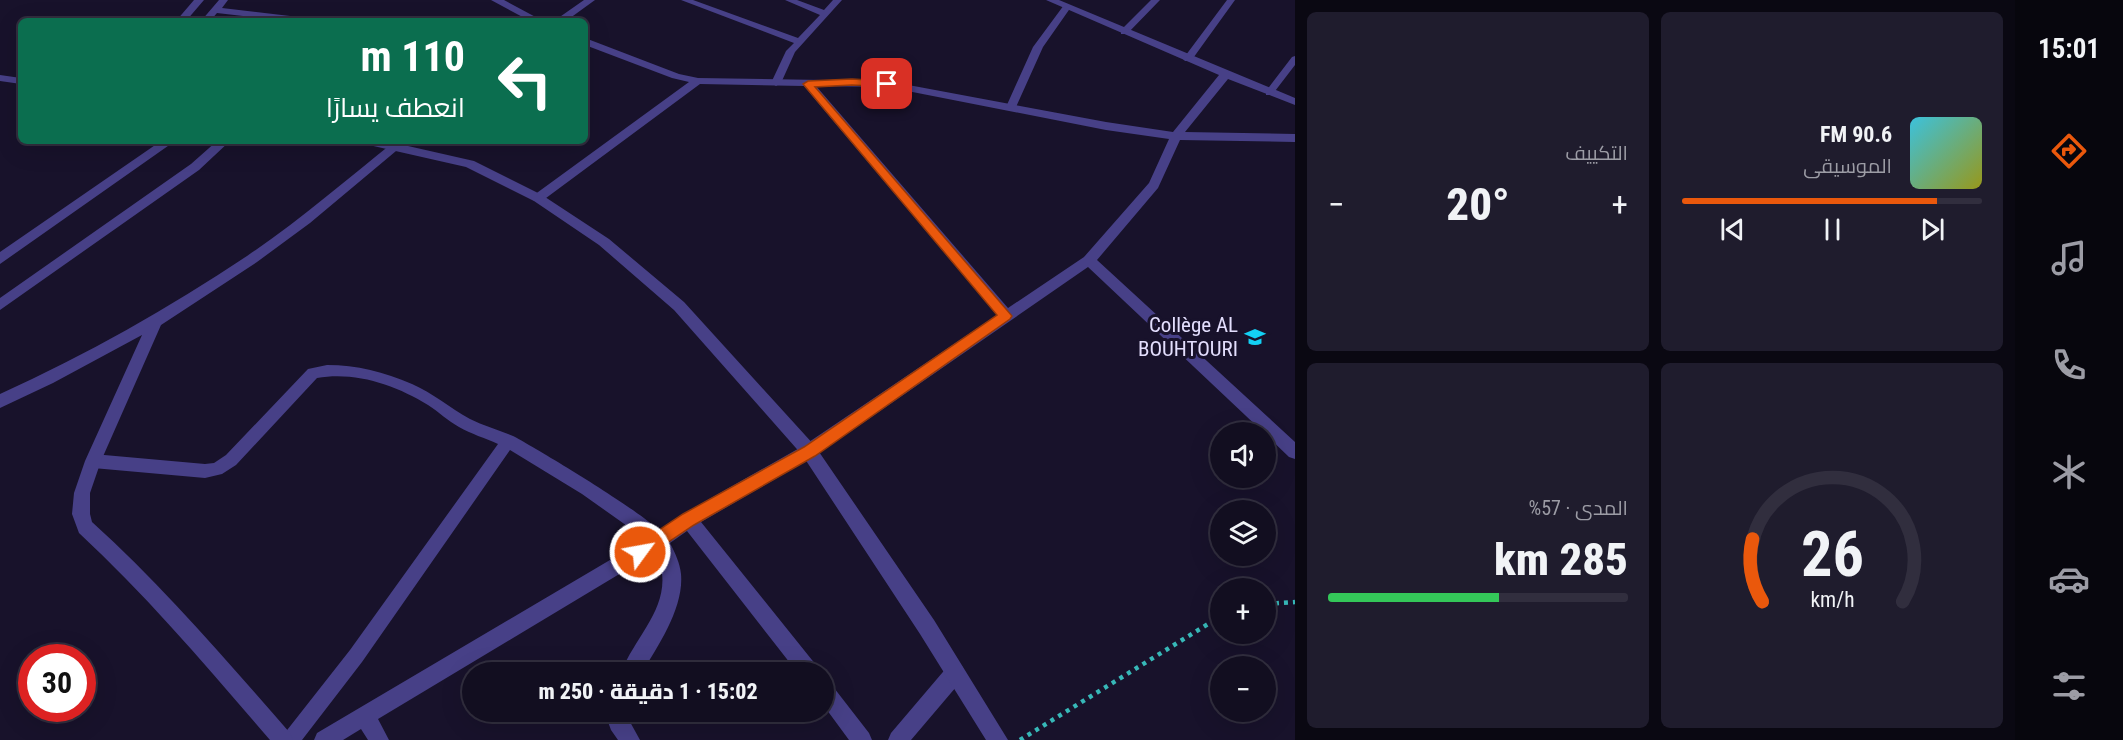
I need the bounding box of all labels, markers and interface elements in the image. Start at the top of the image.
text: 110 m [360,32,465,81]
text: 15:01 [2038,33,2100,65]
icon: left [486,42,564,120]
pin [861,58,912,109]
icon: arrive [870,67,903,100]
text: انعطف يسارًا [326,92,465,124]
text: 90.6 FM [1820,122,1892,147]
icon: directions [2048,130,2090,172]
text: التكييف [1565,141,1628,165]
text: الموسيقى [1803,154,1892,178]
text: 20° [1446,178,1510,231]
text: − [1328,185,1345,224]
text: + [1612,185,1628,224]
icon: previous [1716,213,1749,246]
icon: pause [1816,213,1849,246]
icon: next [1916,213,1949,246]
icon: music [2048,237,2090,279]
place label: Collège AL BOUHTOURI [1138,313,1238,361]
school or university icon: Collège AL BOUHTOURI [1243,325,1267,349]
icon: phone [2048,344,2090,386]
map controls [1210,422,1276,722]
button: sound [1210,422,1276,488]
icon: climate [2048,451,2090,493]
text: المدى · 57% [1529,496,1628,520]
button: layers [1210,500,1276,566]
text: 26 [1800,518,1864,591]
position arrow [608,520,672,584]
text: 285 km [1494,533,1628,586]
icon: car [2048,558,2090,600]
button: + [1210,578,1276,644]
text: km/h [1810,588,1854,613]
speed limit sign: 30 [18,644,96,722]
button: − [1210,656,1276,722]
icon: filters [2048,665,2090,707]
text: 15:02 · 1 دقيقة · 250 m [538,679,758,704]

